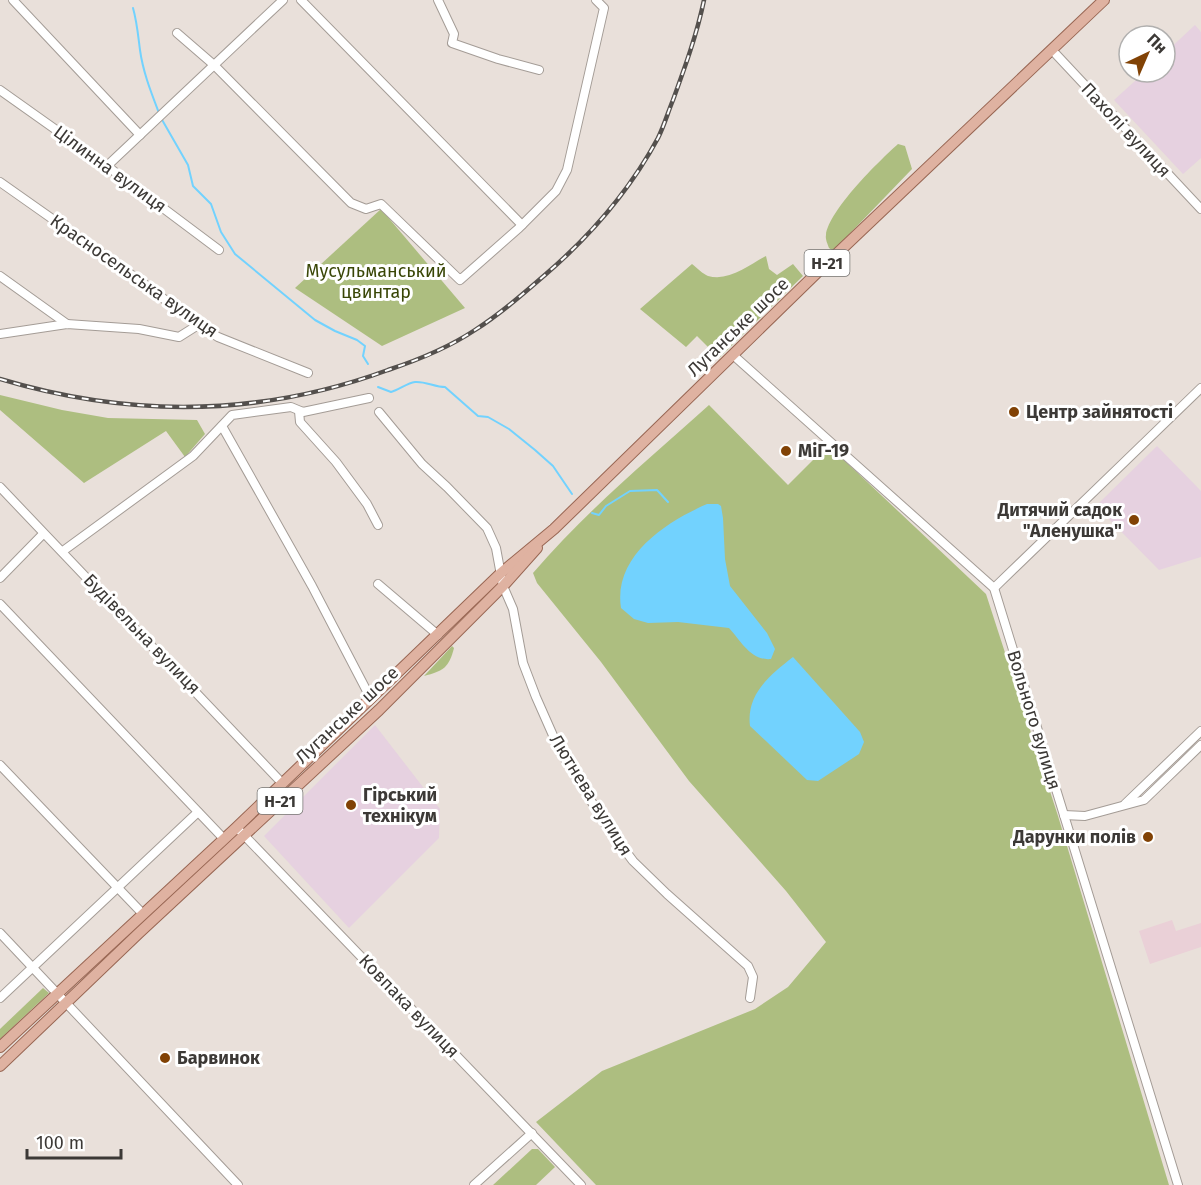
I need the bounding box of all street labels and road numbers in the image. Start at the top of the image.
street label: Пахолі вулиця [1077,78,1175,182]
street label: Цілинна вулиця [49,121,171,217]
street label: Красносельська вулиця [46,210,222,342]
road number: Н-21 [804,250,850,276]
street label: Луганське шосе [683,273,793,381]
street label: Будівельна вулиця [79,569,205,699]
street label: Вольного вулиця [1002,648,1066,792]
street label: Луганське шосе [291,662,403,768]
street label: Лютнева вулиця [545,730,637,860]
road number: Н-21 [258,788,302,814]
street label: Ковпака вулиця [354,950,464,1062]

